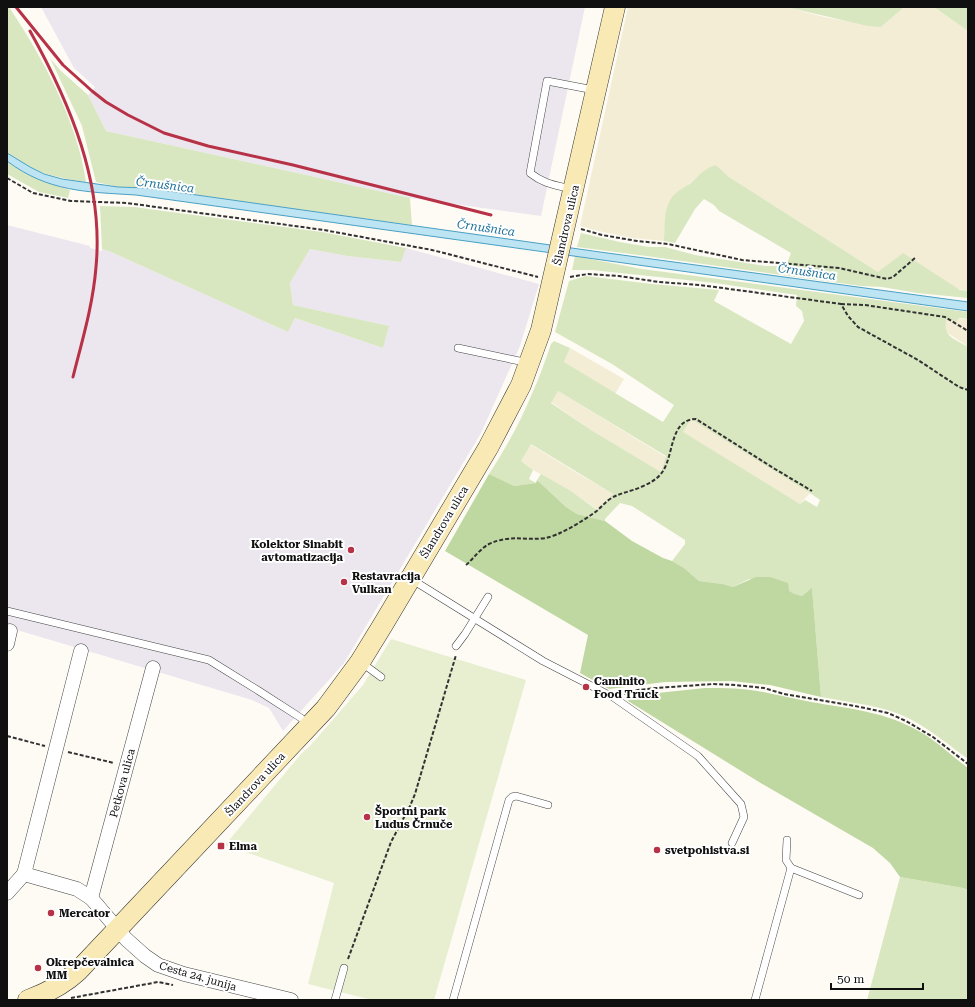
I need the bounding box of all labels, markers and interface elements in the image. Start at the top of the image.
water label: Črnušnica [135,174,195,196]
street label: Šlandrova ulica [550,183,582,267]
water label: Črnušnica [456,217,516,239]
water label: Črnušnica [777,261,837,283]
street label: Šlandrova ulica [417,483,471,561]
place label: Kolektor Sinabit avtomatizacija [251,538,344,564]
marker: Kolektor Sinabit avtomatizacija [346,545,356,555]
place label: Restavracija Vulkan [352,570,421,596]
marker: Restavracija Vulkan [339,577,349,587]
place label: Caminito Food Truck [594,675,659,701]
marker: Caminito Food Truck [581,682,591,692]
street label: Petkova ulica [107,747,138,819]
street label: Šlandrova ulica [222,749,288,819]
place label: Športni park Ludus Črnuče [375,804,453,831]
marker: Športni park Ludus Črnuče [362,812,372,822]
place label: Elma [229,840,257,853]
marker: Elma [216,841,226,851]
place label: svetpohistva.si [665,844,750,857]
marker: svetpohistva.si [652,845,662,855]
place label: Mercator [59,907,110,920]
marker: Mercator [46,908,56,918]
place label: Okrepčevalnica MM [46,956,135,982]
street label: Cesta 24. junija [158,959,238,994]
marker: Okrepčevalnica MM [33,963,43,973]
scale bar [831,965,923,991]
text: 50 m [837,972,864,986]

